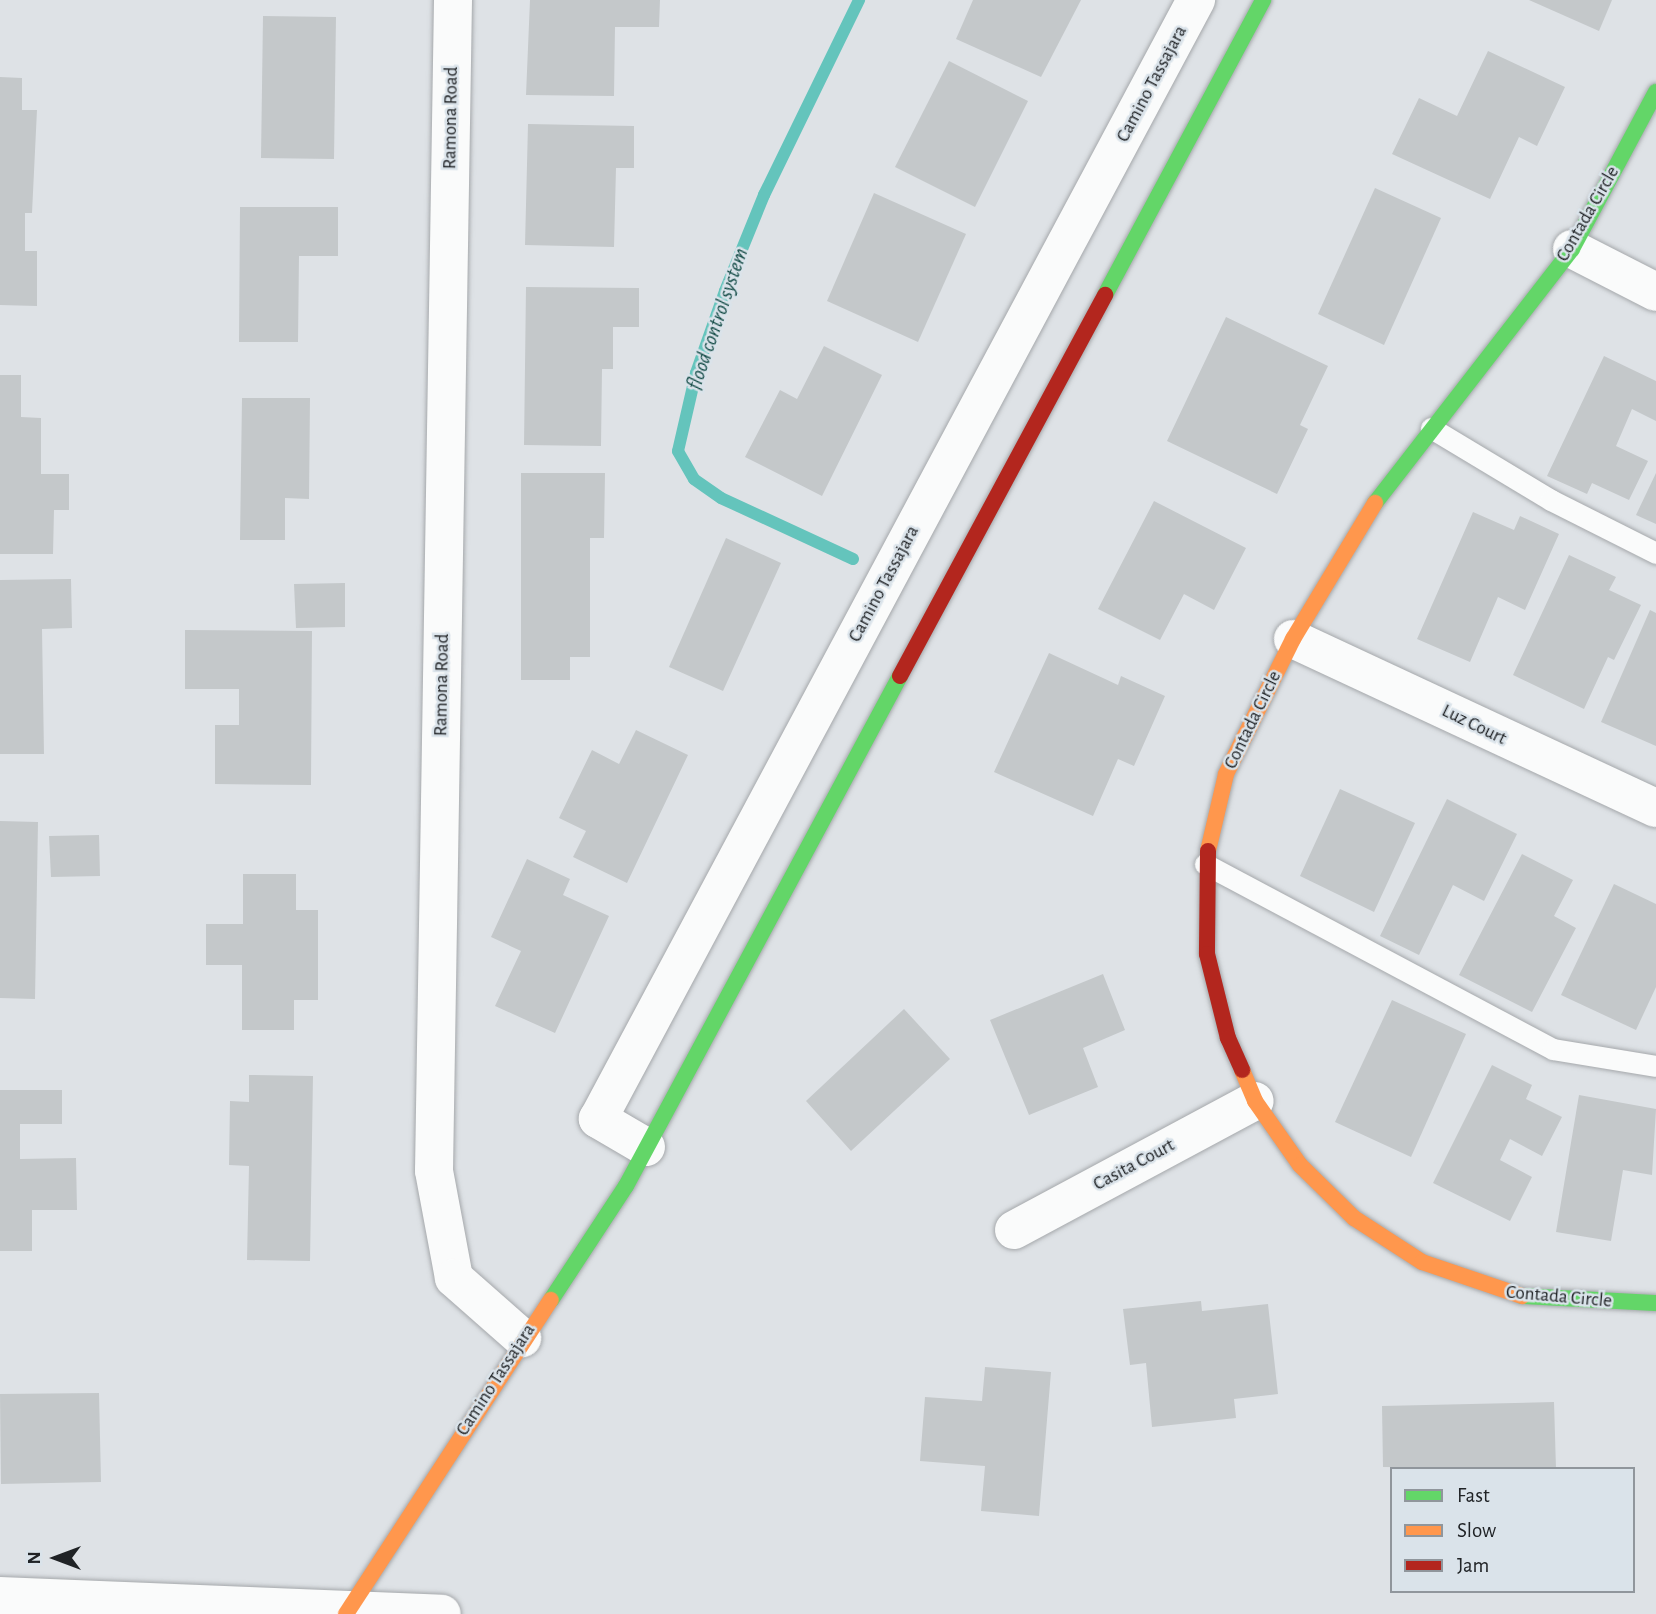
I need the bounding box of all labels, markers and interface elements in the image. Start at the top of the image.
street label: Camino Tassajara [1112,22,1192,146]
street label: Ramona Road [439,67,463,169]
street label: Contada Circle [1552,162,1624,266]
water label: flood control system [682,245,754,393]
street label: Camino Tassajara [844,522,924,646]
street label: Ramona Road [430,634,454,736]
street label: Contada Circle [1219,667,1287,773]
street label: Luz Court [1438,700,1510,750]
street label: Casita Court [1089,1134,1179,1196]
street label: Contada Circle [1505,1281,1613,1313]
street label: Camino Tassajara [451,1320,541,1440]
legend [1390,1467,1635,1593]
text: Fast [1457,1485,1490,1506]
text: Slow [1457,1520,1496,1541]
north arrow [21,1523,91,1593]
text: N [25,1551,44,1565]
text: Jam [1457,1555,1489,1576]

